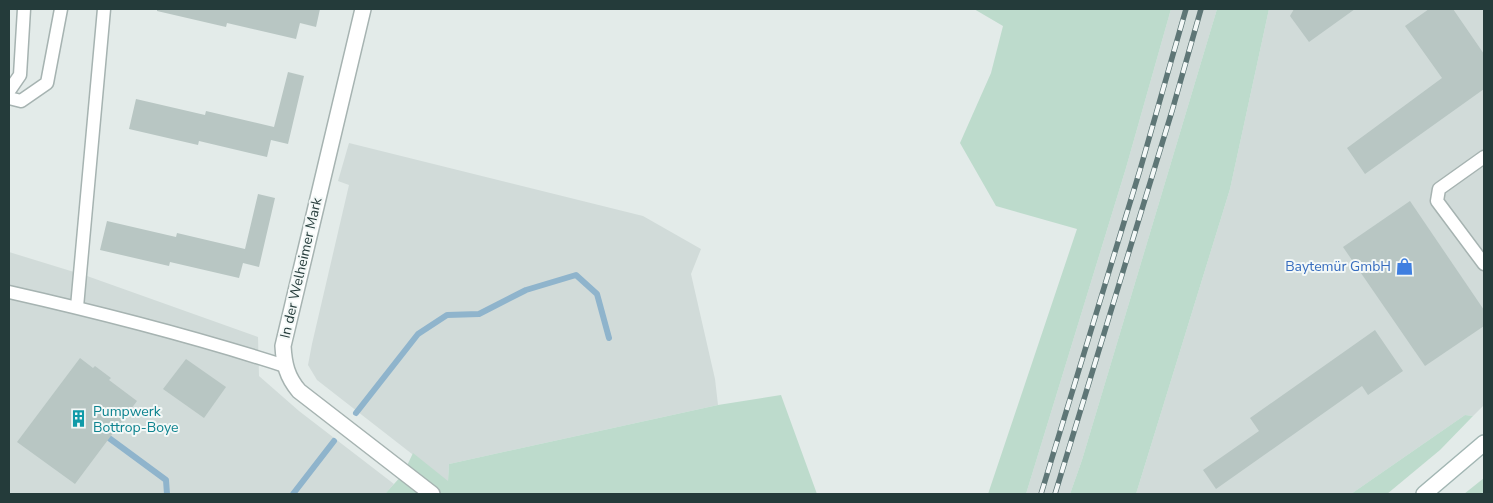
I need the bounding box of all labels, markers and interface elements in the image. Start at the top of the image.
street label: In der Welheimer Mark [276,195,327,340]
shop icon: Baytemür GmbH [1395,256,1415,276]
place label: Baytemür GmbH [1285,257,1391,276]
place label: Pumpwerk Bottrop-Boye [93,402,179,437]
building icon: Pumpwerk Bottrop-Boye [69,409,89,429]

